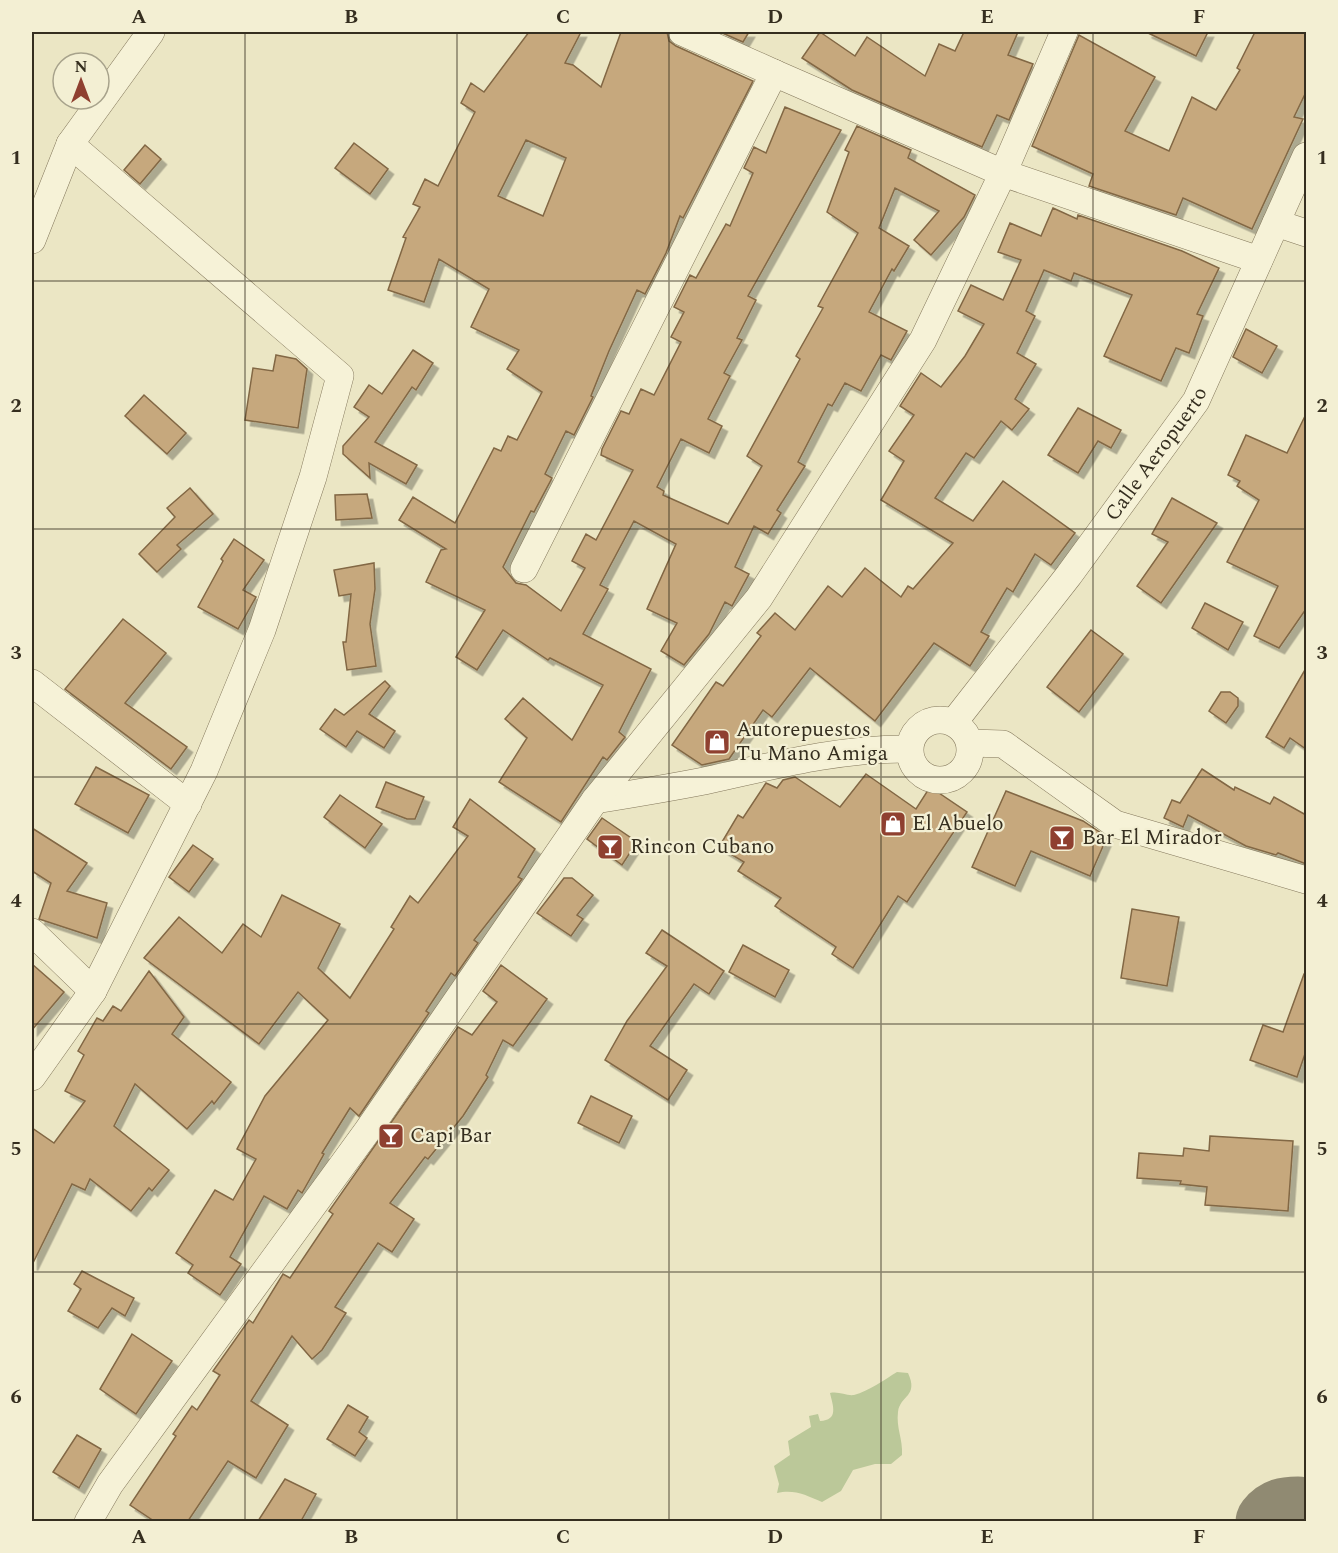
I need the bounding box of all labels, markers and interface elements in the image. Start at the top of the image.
text: A [131,2,147,32]
text: B [344,2,358,32]
text: C [556,2,570,32]
text: D [767,2,783,32]
text: E [980,2,994,32]
text: F [1193,2,1205,32]
north arrow [51,51,111,111]
text: N [74,55,88,79]
text: 1 [10,143,22,173]
text: 1 [1316,143,1328,173]
street label: Calle Aeropuerto [1097,382,1216,528]
text: 2 [10,391,22,421]
text: 2 [1316,391,1328,421]
text: 3 [10,638,22,668]
text: 3 [1316,638,1328,668]
place label: Autorepuestos Tu Mano Amiga [736,714,889,770]
shop icon: Autorepuestos Tu Mano Amiga [702,727,732,757]
place label: El Abuelo [912,808,1004,840]
shop icon: El Abuelo [878,809,908,839]
place label: Bar El Mirador [1082,822,1222,854]
bar icon: Bar El Mirador [1047,823,1077,853]
place label: Rincon Cubano [630,831,774,863]
bar icon: Rincon Cubano [595,832,625,862]
text: 4 [10,886,22,916]
text: 4 [1316,886,1328,916]
place label: Capi Bar [410,1120,492,1152]
bar icon: Capi Bar [376,1121,406,1151]
text: 5 [10,1134,22,1164]
text: 5 [1316,1134,1328,1164]
text: 6 [10,1382,22,1412]
text: 6 [1316,1382,1328,1412]
text: A [131,1522,147,1552]
text: B [344,1522,358,1552]
text: C [556,1522,570,1552]
text: D [767,1522,783,1552]
text: E [980,1522,994,1552]
text: F [1193,1522,1205,1552]

